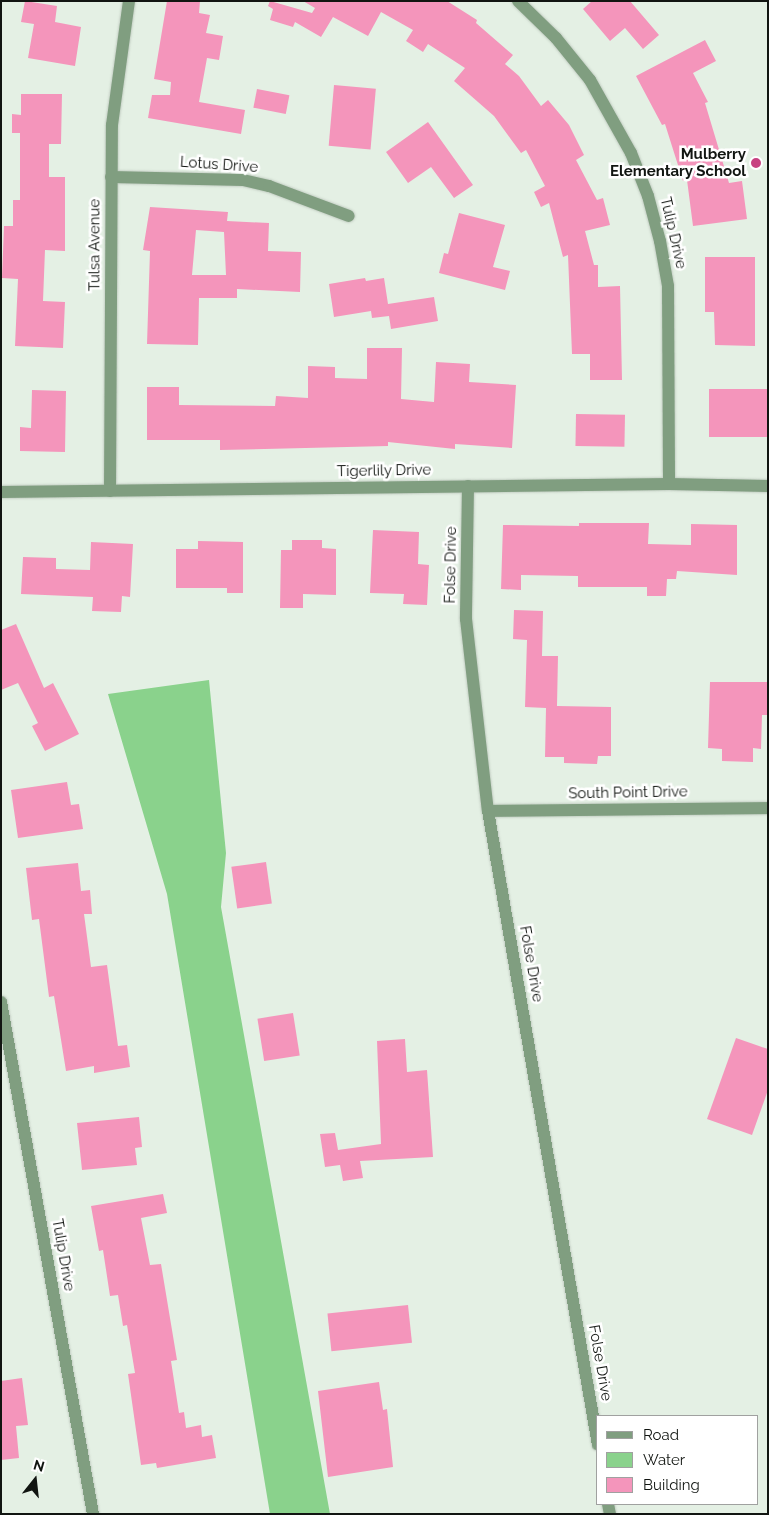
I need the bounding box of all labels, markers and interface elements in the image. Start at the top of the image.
place label: Mulberry Elementary School [610,145,746,180]
street label: Lotus Drive [179,153,259,177]
marker: Mulberry Elementary School [750,157,762,169]
street label: Tulip Drive [656,195,690,271]
street label: Tulsa Avenue [86,199,104,291]
street label: Tigerlily Drive [337,461,431,481]
street label: Folse Drive [441,526,461,604]
street label: South Point Drive [568,783,688,803]
street label: Folse Drive [515,925,547,1003]
street label: Tulip Drive [48,1217,78,1293]
street label: Folse Drive [584,1324,616,1402]
legend [596,1415,759,1505]
text: Road [643,1426,679,1444]
text: Water [643,1451,685,1469]
north arrow [10,1455,60,1505]
text: N [32,1456,46,1475]
text: Building [643,1476,700,1494]

